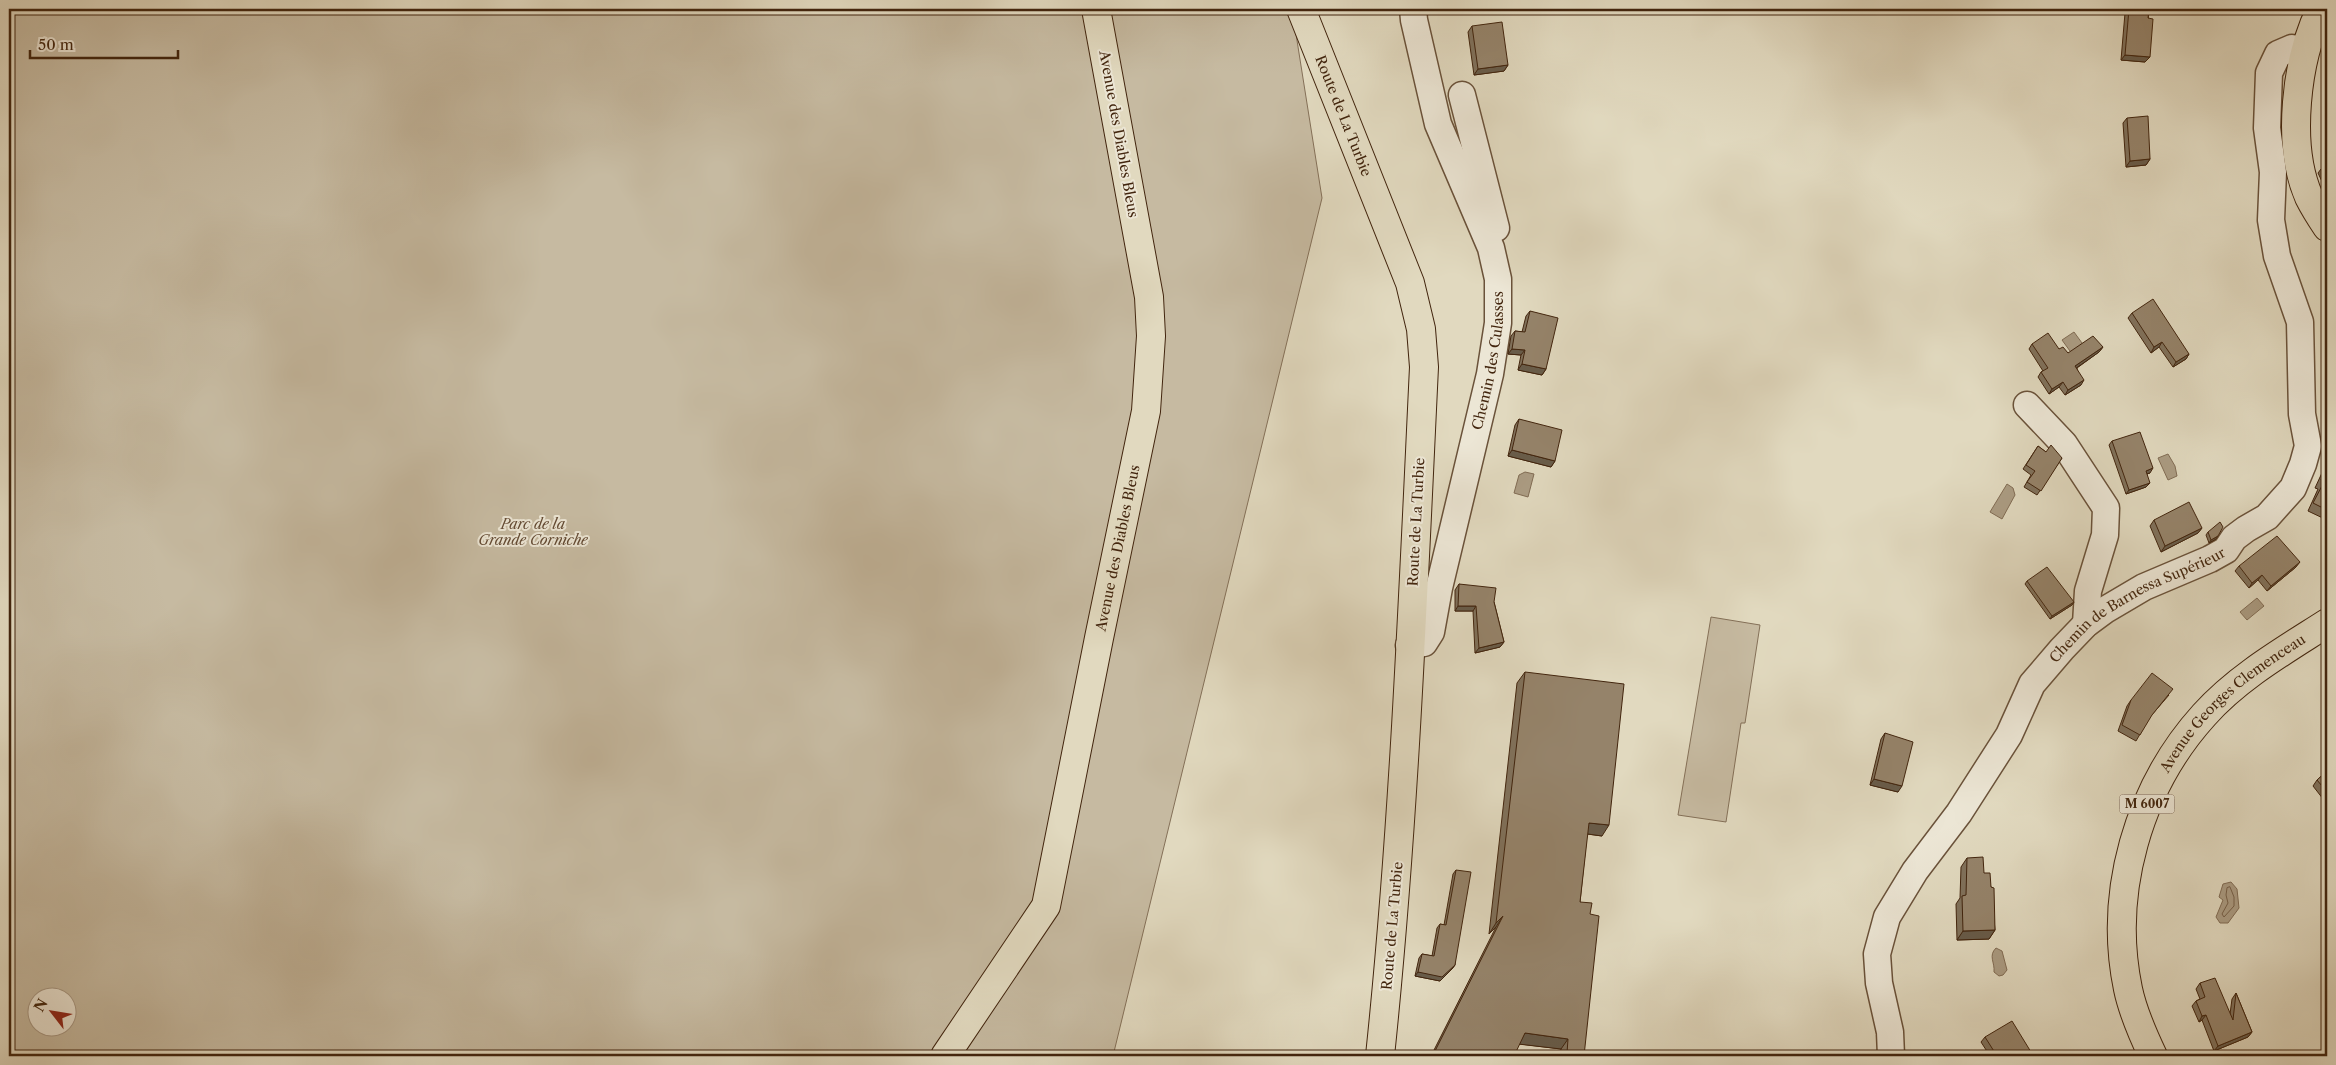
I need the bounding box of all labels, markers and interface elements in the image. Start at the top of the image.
scale bar [30,28,178,60]
text: 50 m [38,35,74,54]
street label: Avenue des Diables Bleus [1095,48,1143,219]
street label: Route de La Turbie [1311,53,1376,179]
street label: Chemin des Culasses [1468,291,1507,432]
street label: Route de La Turbie [1404,457,1428,587]
street label: Avenue des Diables Bleus [1091,463,1144,634]
park label: Parc de la Grande Corniche [478,515,589,549]
street label: Chemin de Barnessa Supérieur [2045,543,2228,666]
street label: Avenue Georges Clemenceau [2155,630,2309,777]
road number: M 6007 [2120,794,2174,814]
street label: Route de La Turbie [1377,861,1407,991]
north arrow [28,988,78,1038]
text: N [30,995,52,1015]

